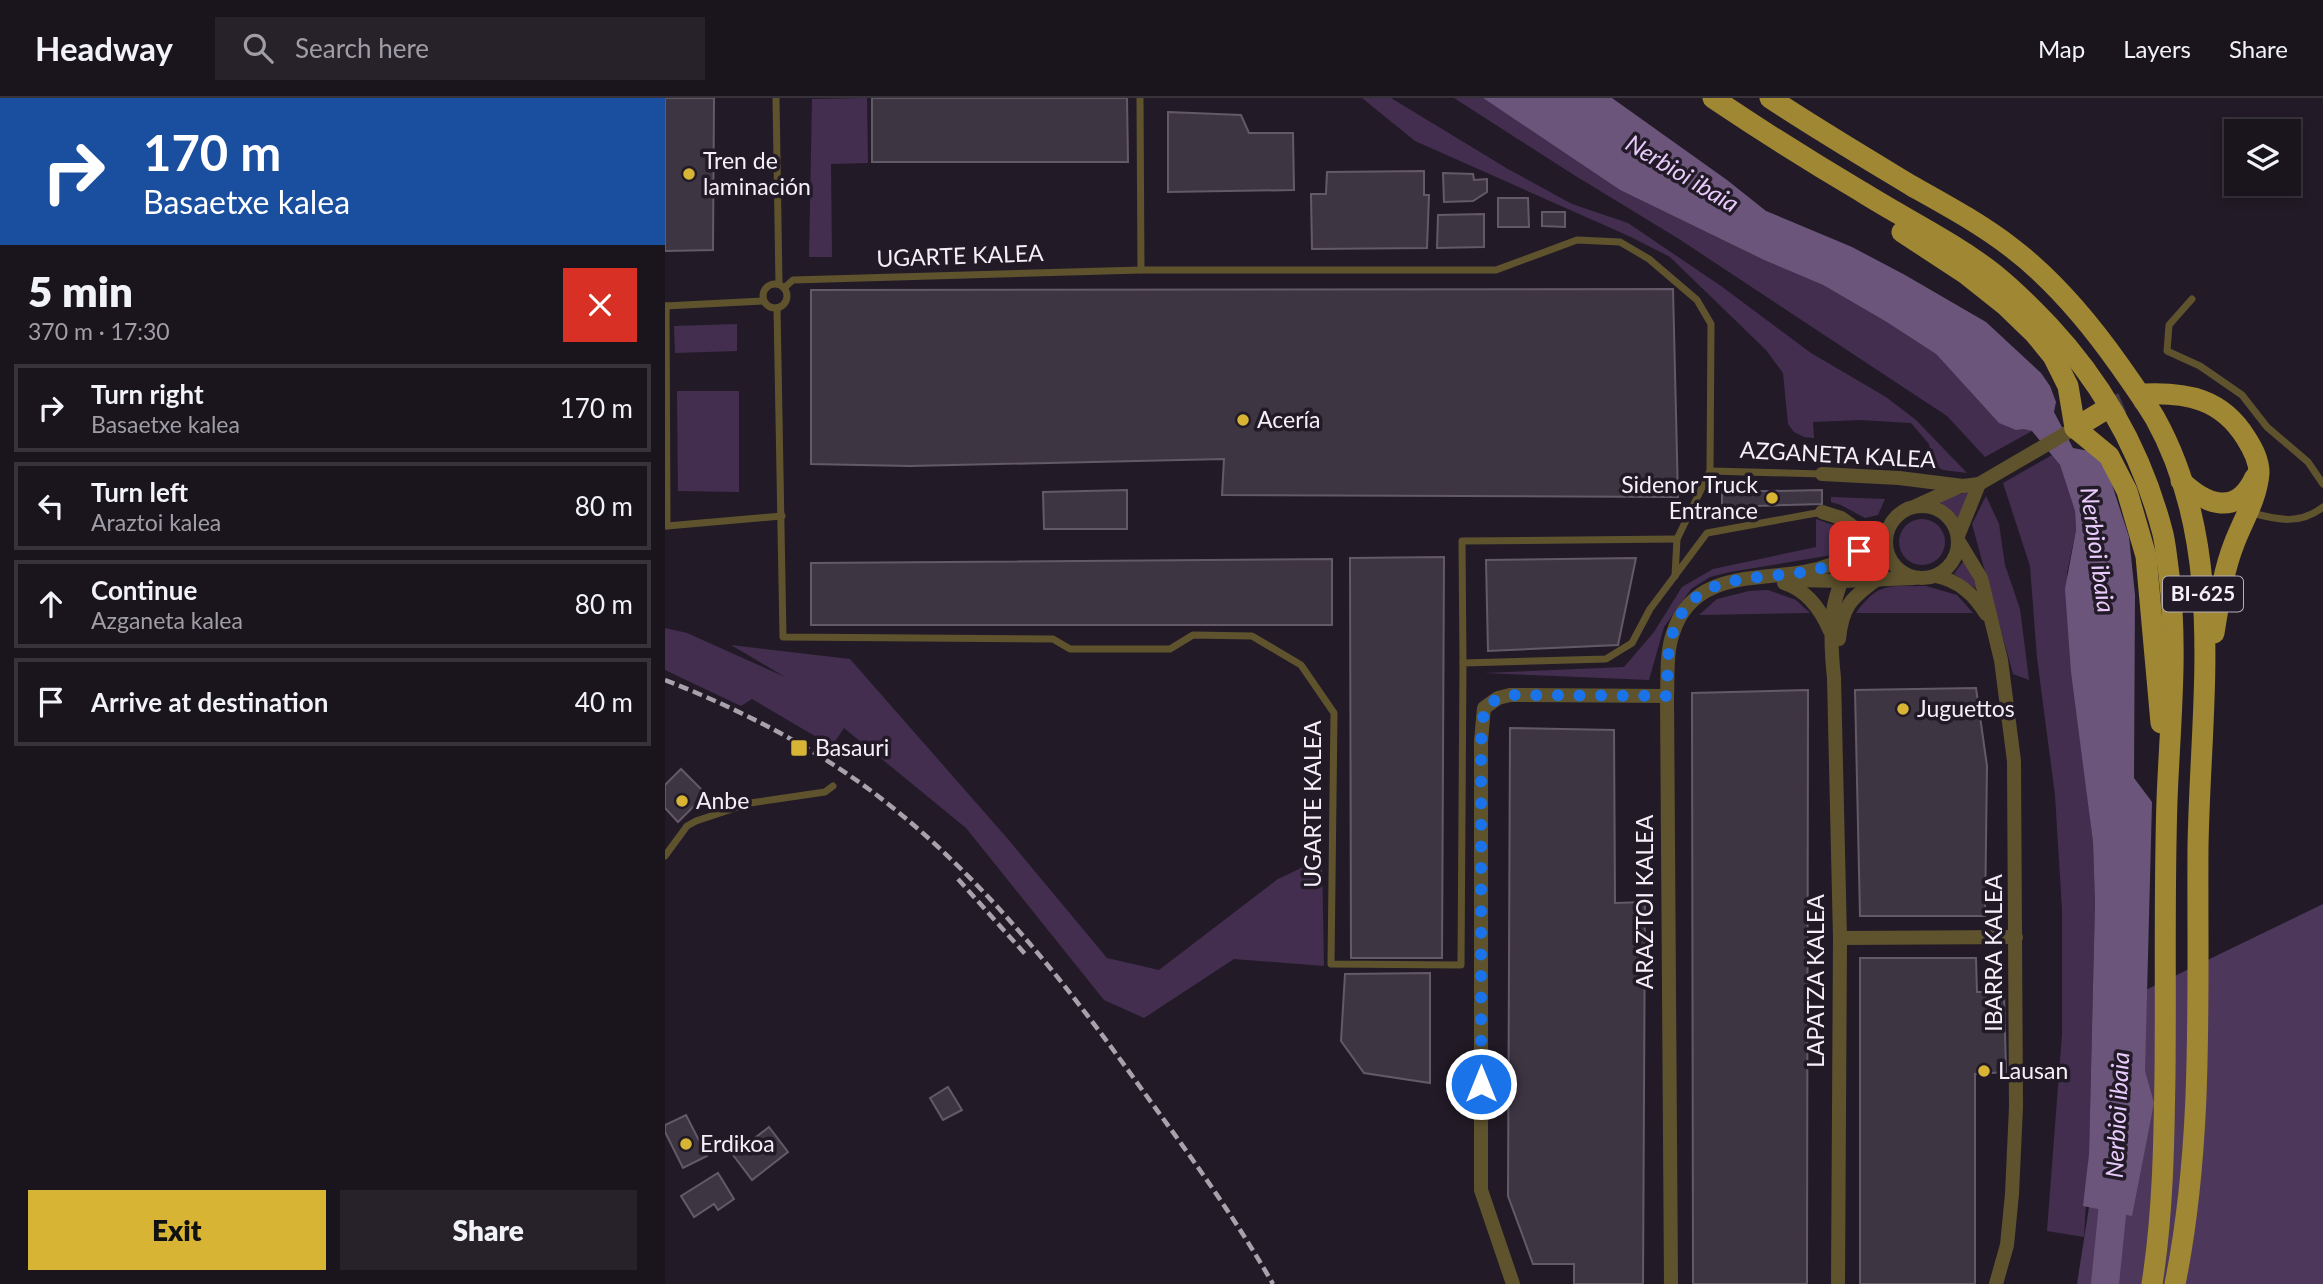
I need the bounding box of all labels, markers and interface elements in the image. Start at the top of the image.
search box [215,17,705,80]
text: Headway [35,28,173,68]
icon: search [239,29,277,67]
text: Search here [295,32,429,64]
text: Map [2038,34,2085,63]
text: Layers [2123,34,2191,63]
text: Share [2229,34,2288,63]
map controls [2224,119,2301,196]
button: layers [2224,119,2301,196]
text: 170 m [143,123,281,181]
icon: right [28,126,119,217]
water label: Nerbioi ibaia [1621,128,1744,218]
place label: Tren de laminación [703,146,811,200]
marker: Tren de laminación [681,166,697,182]
text: Basaetxe kalea [143,182,350,221]
street label: UGARTE KALEA [876,238,1044,272]
text: 5 min [28,266,133,316]
button: close [563,268,637,342]
text: 370 m · 17:30 [28,317,170,345]
text: Turn right [91,378,204,410]
icon: right [32,389,70,427]
text: 170 m [560,392,633,424]
place label: Acería [1257,405,1321,433]
text: Basaetxe kalea [91,410,240,438]
marker: Acería [1235,412,1251,428]
street label: AZGANETA KALEA [1739,435,1937,473]
place label: Sidenor Truck Entrance [1621,470,1758,524]
text: Turn left [91,476,188,508]
water label: Nerbioi ibaia [2075,485,2122,614]
icon: left [32,487,70,525]
text: 80 m [575,490,633,522]
marker: Sidenor Truck Entrance [1764,490,1780,506]
text: Araztoi kalea [91,508,221,536]
pin [1829,521,1889,581]
icon: arrive [1840,532,1878,570]
text: Continue [91,574,197,606]
road number: BI-625 [2163,576,2243,612]
icon: ahead [32,585,70,623]
text: 80 m [575,588,633,620]
text: Azganeta kalea [91,606,243,634]
icon: arrive [32,683,70,721]
text: Arrive at destination [91,686,328,718]
text: 40 m [575,686,633,718]
place label: Juguettos [1917,694,2015,722]
marker: Juguettos [1895,701,1911,717]
street label: UGARTE KALEA [1298,720,1326,888]
place label: Basauri [815,733,889,761]
marker: Basauri [789,738,809,758]
place label: Anbe [696,786,749,814]
marker: Anbe [674,793,690,809]
street label: ARAZTOI KALEA [1630,814,1658,989]
street label: IBARRA KALEA [1979,874,2007,1032]
street label: LAPATZA KALEA [1801,894,1829,1068]
position arrow [1444,1047,1518,1121]
water label: Nerbioi ibaia [2099,1051,2134,1179]
place label: Lausan [1998,1056,2068,1084]
marker: Lausan [1976,1063,1992,1079]
place label: Erdikoa [700,1129,775,1157]
marker: Erdikoa [678,1136,694,1152]
button: Exit [28,1190,326,1270]
button: Share [340,1190,637,1270]

